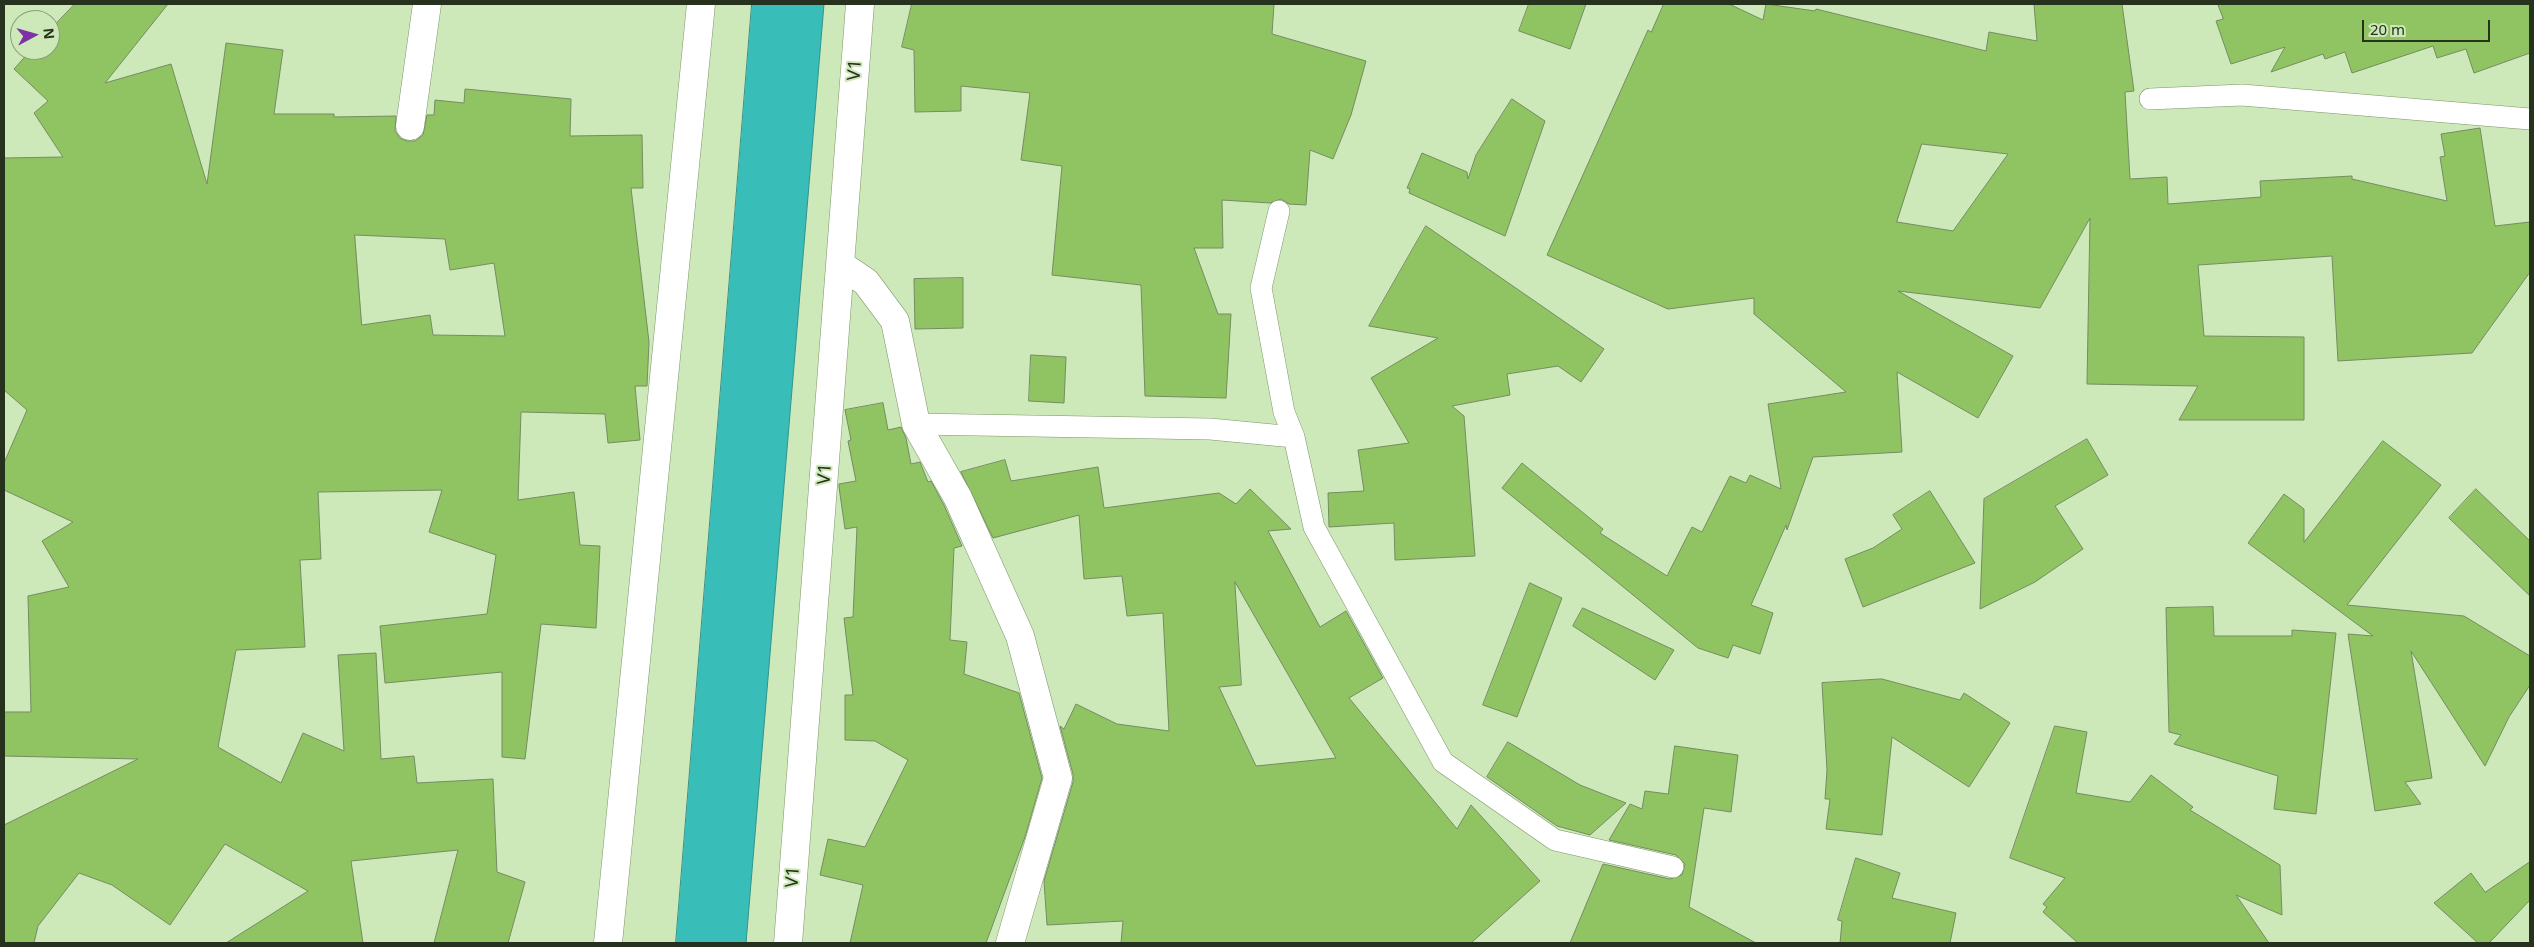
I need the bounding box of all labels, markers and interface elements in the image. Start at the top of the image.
north arrow [10,10,60,60]
scale bar [2364,10,2492,42]
text: 20 m [2370,19,2405,39]
text: N [39,27,59,40]
street label: V1 [843,59,867,81]
street label: V1 [813,463,837,485]
street label: V1 [781,866,805,888]

